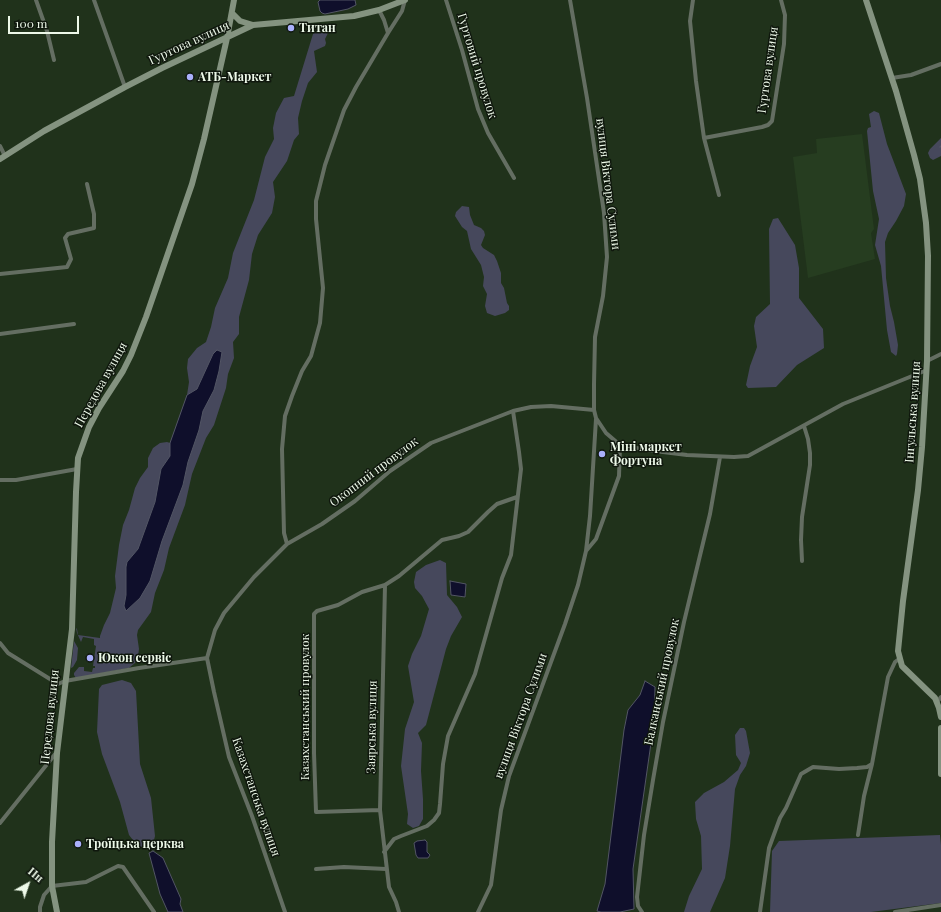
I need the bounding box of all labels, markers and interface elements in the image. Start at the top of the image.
scale bar [10,8,81,34]
street label: Гуртовий провулок [454,12,500,120]
text: 100 m [15,15,47,31]
street label: Гуртова вулиця [146,18,232,68]
place label: Титан [299,21,336,35]
marker: Титан [286,23,296,33]
street label: Гуртова вулиця [755,26,781,114]
place label: АТБ-Маркет [198,70,272,84]
marker: АТБ-Маркет [185,72,195,82]
street label: вулиця Віктора Сулими [593,117,623,251]
street label: Передова вулиця [72,340,130,430]
street label: Інгульська вулиця [902,361,924,463]
street label: Окопний провулок [327,434,421,510]
place label: Міні маркет Фортуна [610,440,682,468]
marker: Міні маркет Фортуна [597,449,607,459]
street label: Балканський провулок [642,617,682,747]
street label: Казахстанський провулок [298,634,312,780]
place label: Юкон сервіс [98,651,171,665]
street label: вулиця Віктора Сулими [492,651,550,781]
marker: Юкон сервіс [85,653,95,663]
street label: Передова вулиця [38,669,62,765]
street label: Заярська вулиця [364,680,380,774]
street label: Казахстанська вулиця [229,736,283,858]
place label: Троїцька церква [86,837,184,851]
marker: Троїцька церква [73,839,83,849]
north arrow [8,864,48,904]
text: Пн [25,864,47,885]

